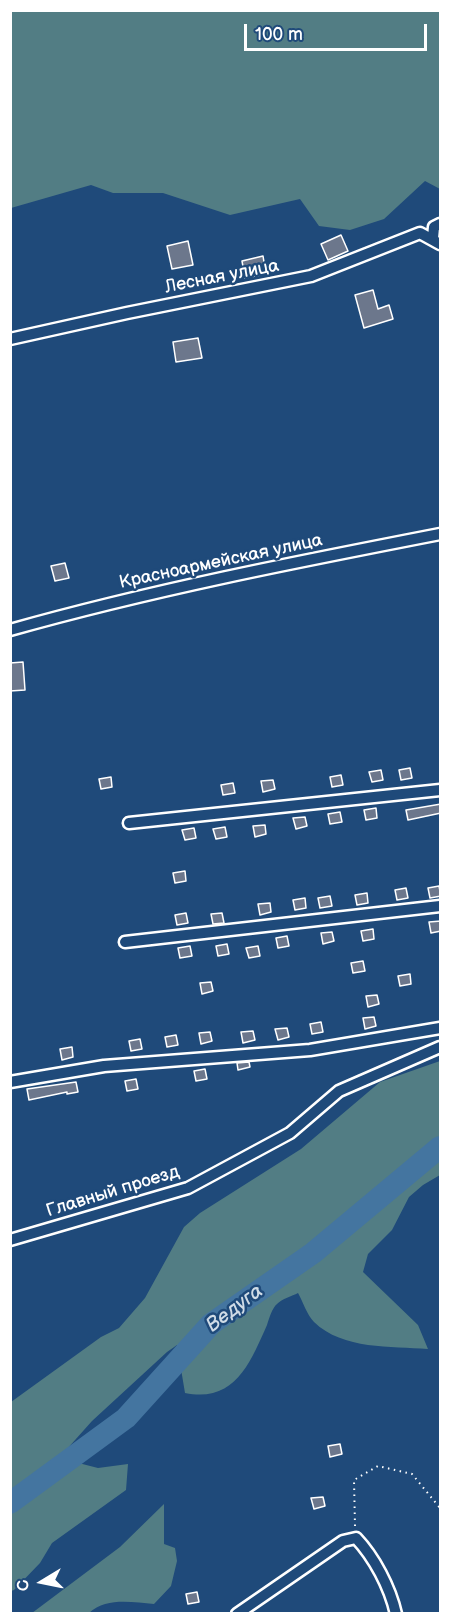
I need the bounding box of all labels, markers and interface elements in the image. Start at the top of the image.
scale bar [247,12,430,50]
text: 100 m [255,24,303,45]
street label: Лесная улица [163,255,281,299]
street label: Красноармейская улица [117,530,325,594]
street label: Главный проезд [44,1161,182,1223]
water label: Ведуга [202,1280,268,1338]
north arrow [12,1552,72,1612]
text: С [13,1578,34,1592]

